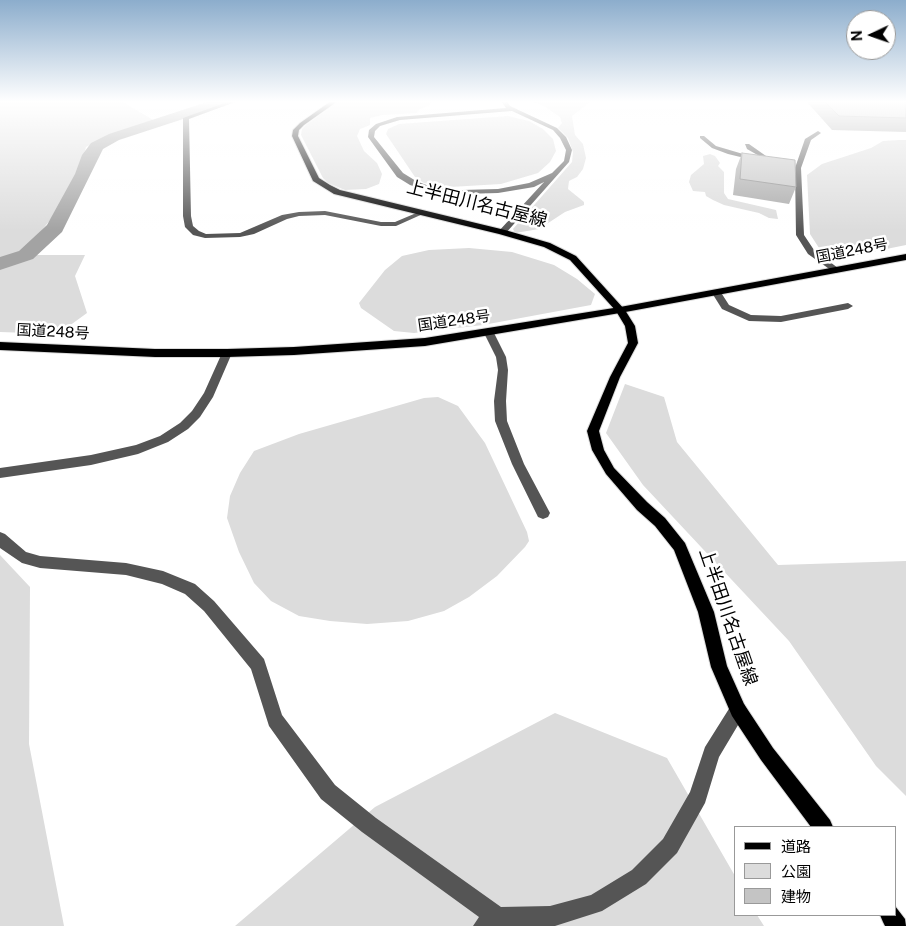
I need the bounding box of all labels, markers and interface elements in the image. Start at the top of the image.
north arrow [846,10,896,60]
text: N [849,30,865,42]
street label: 上半田川名古屋線 [405,176,549,232]
street label: 国道248号 [814,235,890,267]
street label: 国道248号 [417,307,491,335]
street label: 国道248号 [16,321,90,343]
street label: 上半田川名古屋線 [694,545,762,689]
legend [734,826,896,916]
text: 道路 [781,838,811,855]
text: 公園 [781,863,811,880]
text: 建物 [781,888,811,905]

